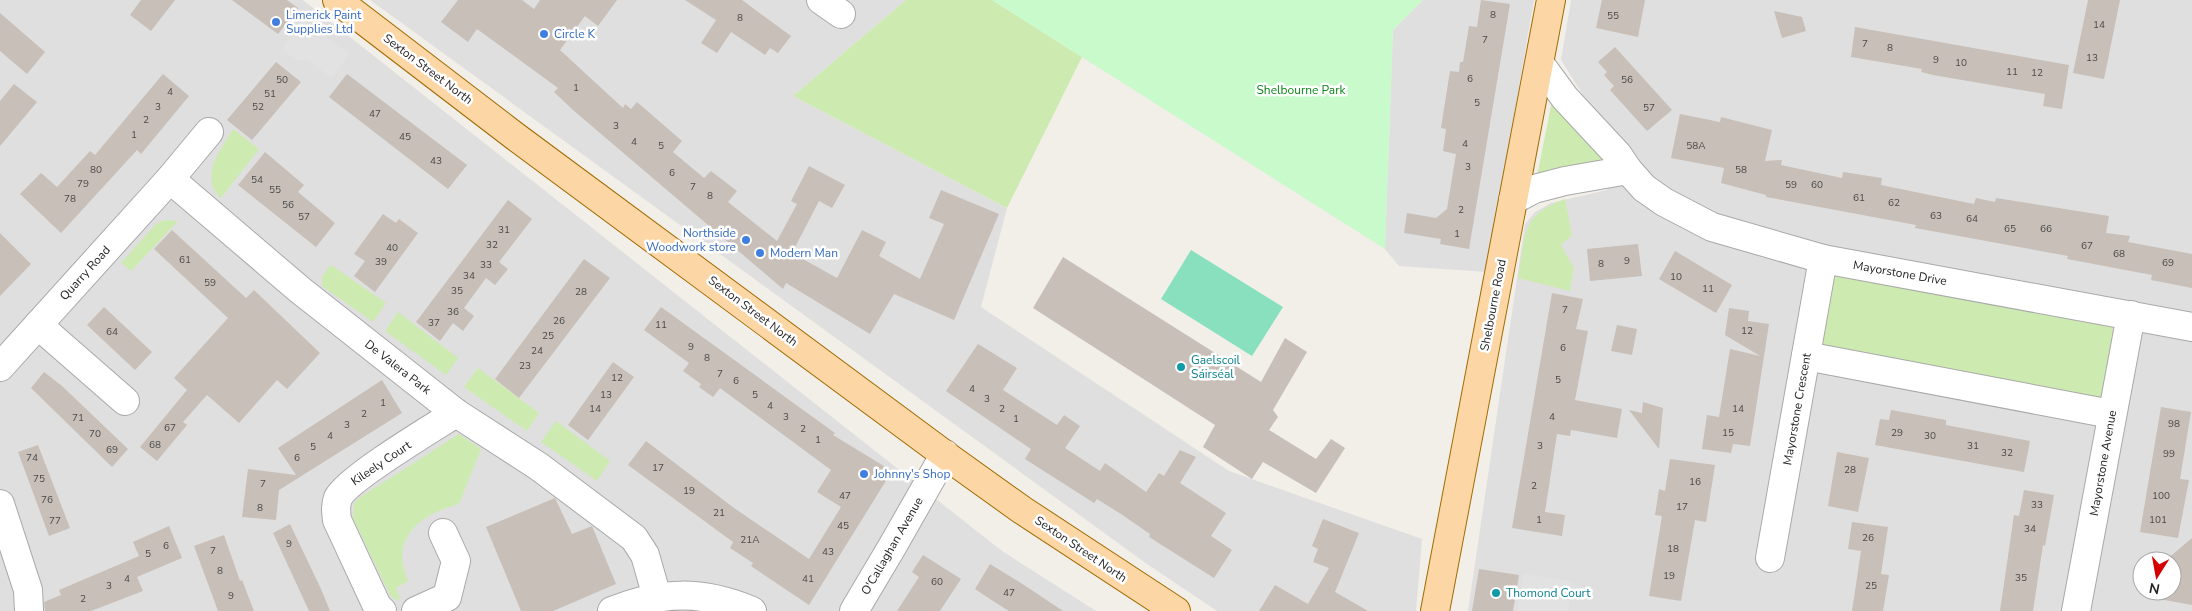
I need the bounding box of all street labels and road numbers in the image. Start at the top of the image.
street label: Sexton Street North [380,30,476,108]
street label: Quarry Road [56,242,114,304]
street label: Mayorstone Drive [1852,257,1948,289]
street label: Shelbourne Road [1476,258,1510,352]
street label: Sexton Street North [705,272,801,350]
street label: De Valera Park [362,336,435,398]
street label: Mayorstone Crescent [1779,351,1815,466]
street label: Mayorstone Avenue [2086,409,2120,517]
street label: Kileely Court [348,437,415,489]
street label: O'Callaghan Avenue [857,494,927,598]
street label: Sexton Street North [1032,512,1130,586]

